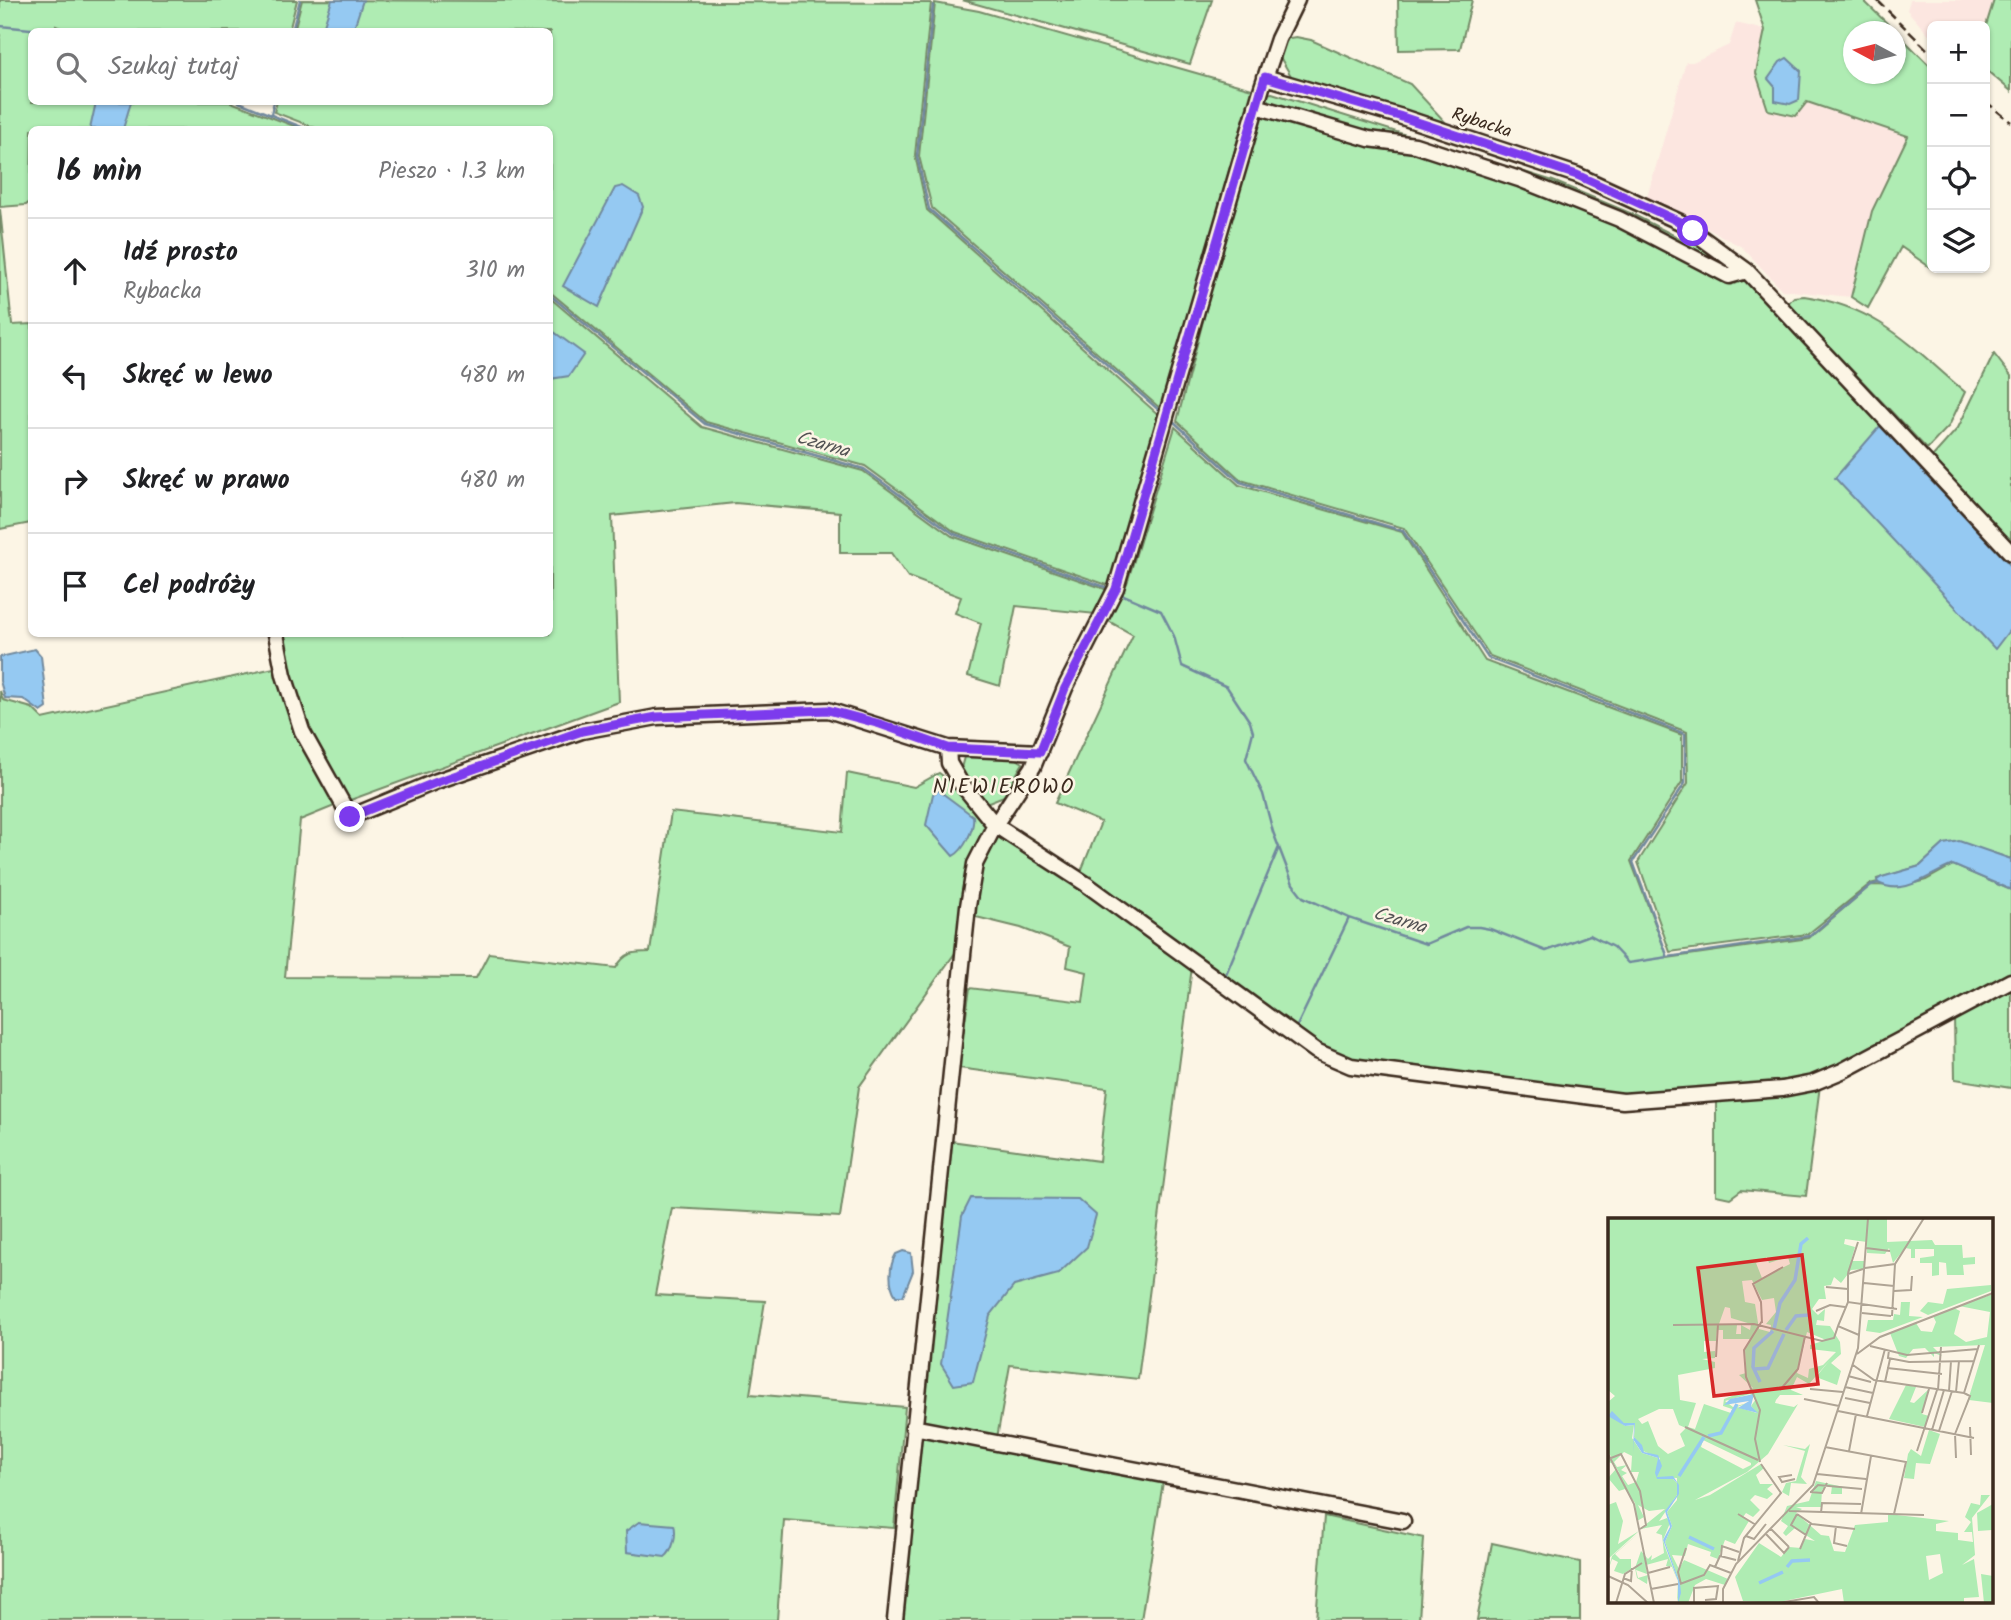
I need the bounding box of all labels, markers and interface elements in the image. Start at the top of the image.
north arrow [1843,21,1906,84]
map controls [1927,21,1990,273]
button: + [1927,21,1990,84]
search box [28,28,553,105]
text: Szukaj tutaj [108,46,239,88]
icon: search [52,48,90,86]
button: − [1927,84,1990,147]
street label: Rybacka [1448,100,1515,147]
button: locate [1927,147,1990,210]
text: 16 min [56,148,142,196]
text: Pieszo · 1.3 km [378,154,525,190]
button: layers [1927,210,1990,273]
route start [1677,215,1708,246]
text: Idź prosto [123,232,238,274]
icon: ahead [56,252,94,290]
text: 310 m [466,253,525,289]
text: Rybacka [123,274,202,310]
text: Skręć w lewo [123,355,273,397]
icon: left [56,357,94,395]
text: 480 m [459,358,525,394]
water label: Czarna [792,423,854,467]
text: Skręć w prawo [123,460,290,502]
icon: right [56,462,94,500]
text: 480 m [459,463,525,499]
text: Cel podróży [123,565,255,607]
icon: arrive [56,567,94,605]
district label: NIEWIEROWO [933,771,1075,804]
route end [334,801,365,832]
water label: Czarna [1369,899,1431,943]
inset map [1608,1218,1994,1602]

